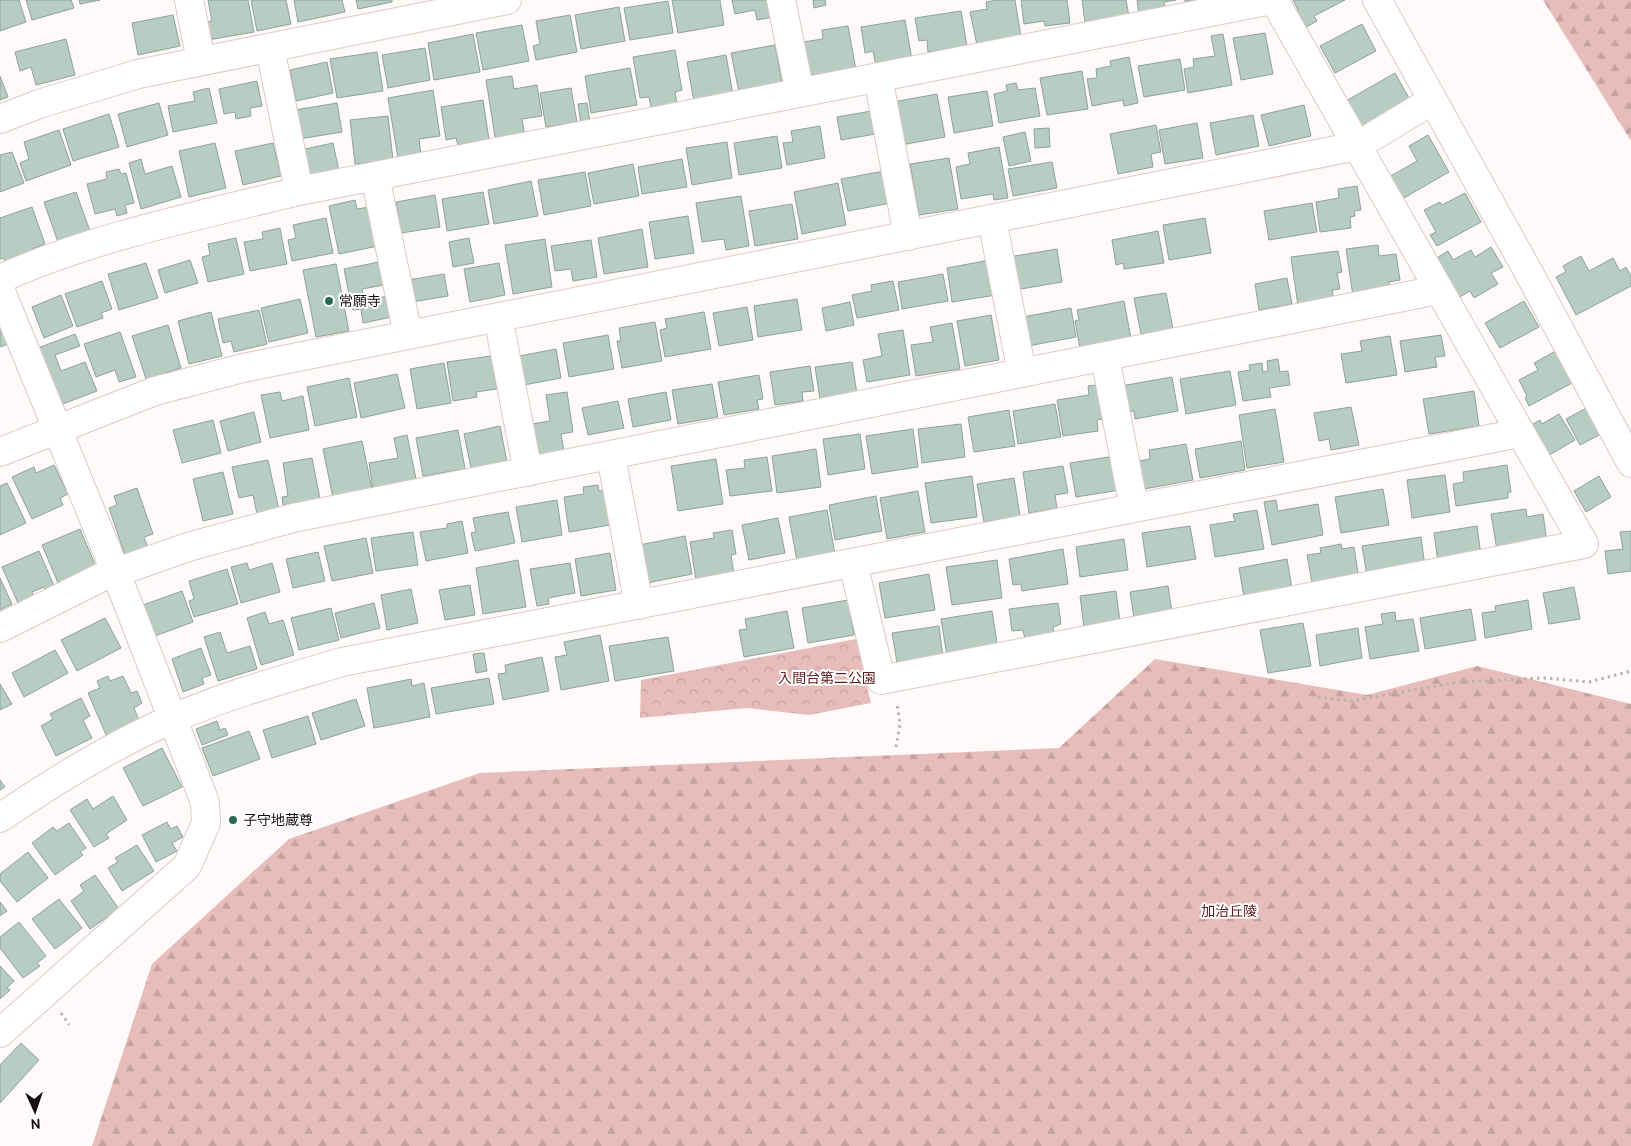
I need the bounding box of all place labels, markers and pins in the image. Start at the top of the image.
place label: 常願寺 [339,292,381,310]
marker: 常願寺 [323,295,335,307]
place label: 子守地蔵尊 [243,811,313,829]
marker: 子守地蔵尊 [227,814,239,826]

